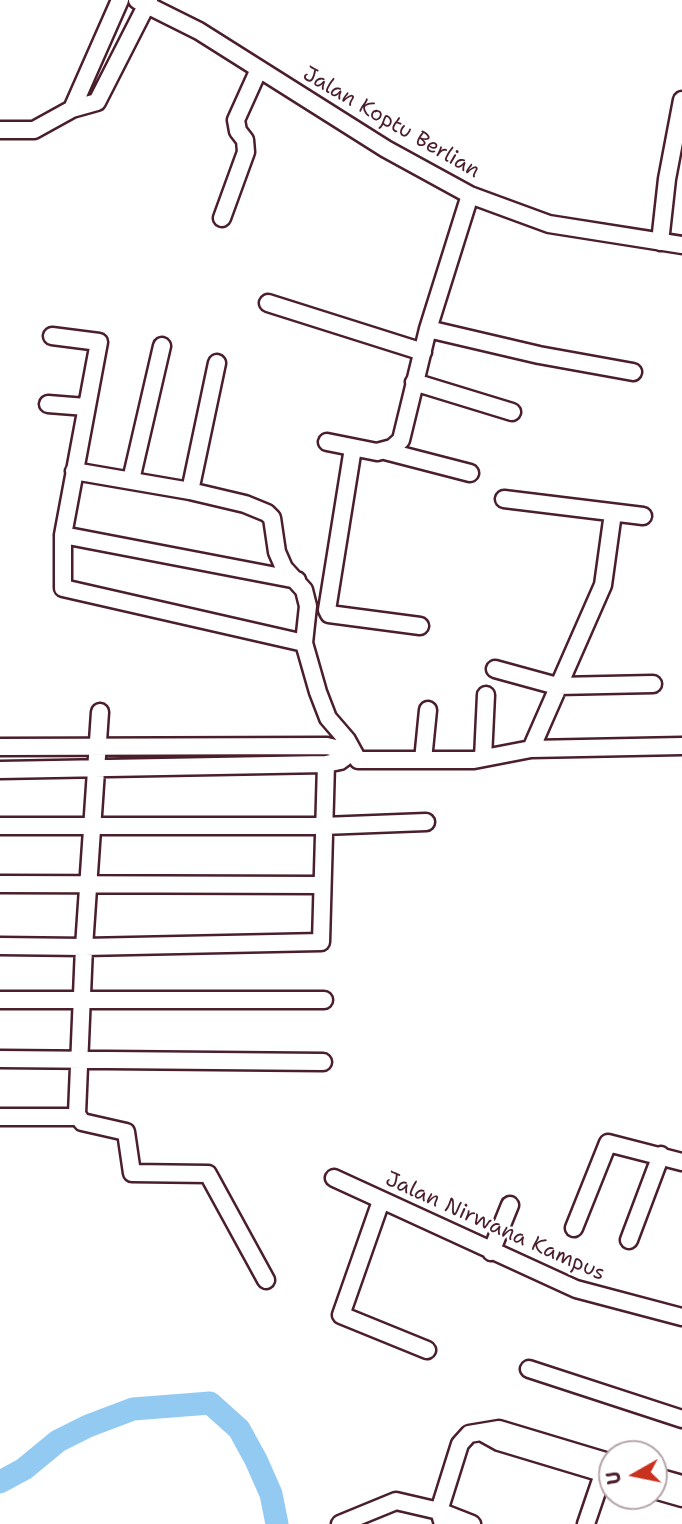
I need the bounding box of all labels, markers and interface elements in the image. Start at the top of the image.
street label: Jalan Koptu Berlian [298,62,484,184]
street label: Jalan Nirwana Kampus [381,1167,609,1287]
north arrow [598,1440,668,1510]
text: U [600,1470,627,1486]

